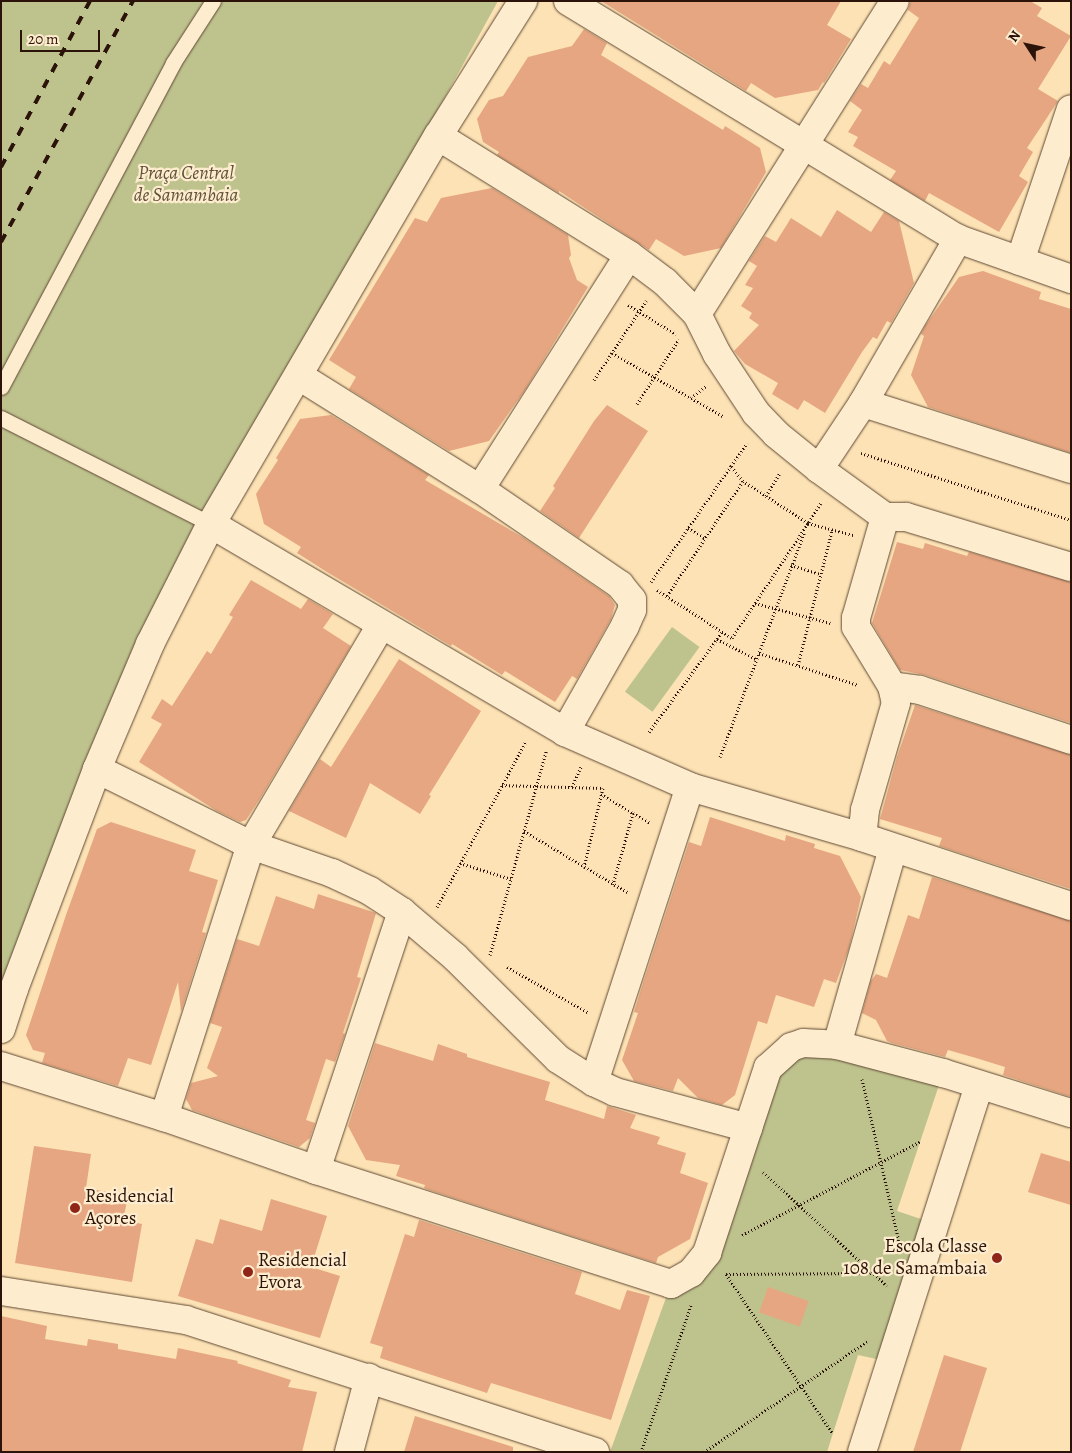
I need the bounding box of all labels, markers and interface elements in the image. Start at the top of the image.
scale bar [22,20,102,52]
north arrow [1002,20,1052,70]
text: N [1004,26,1025,46]
text: 20 m [28,29,59,49]
park label: Praça Central de Samambaia [134,163,238,207]
place label: Residencial Açores [85,1186,174,1230]
marker: Residencial Açores [69,1202,81,1214]
place label: Escola Classe 108 de Samambaia [843,1236,987,1280]
place label: Residencial Evora [258,1250,347,1294]
marker: Escola Classe 108 de Samambaia [991,1252,1003,1264]
marker: Residencial Evora [242,1266,254,1278]

